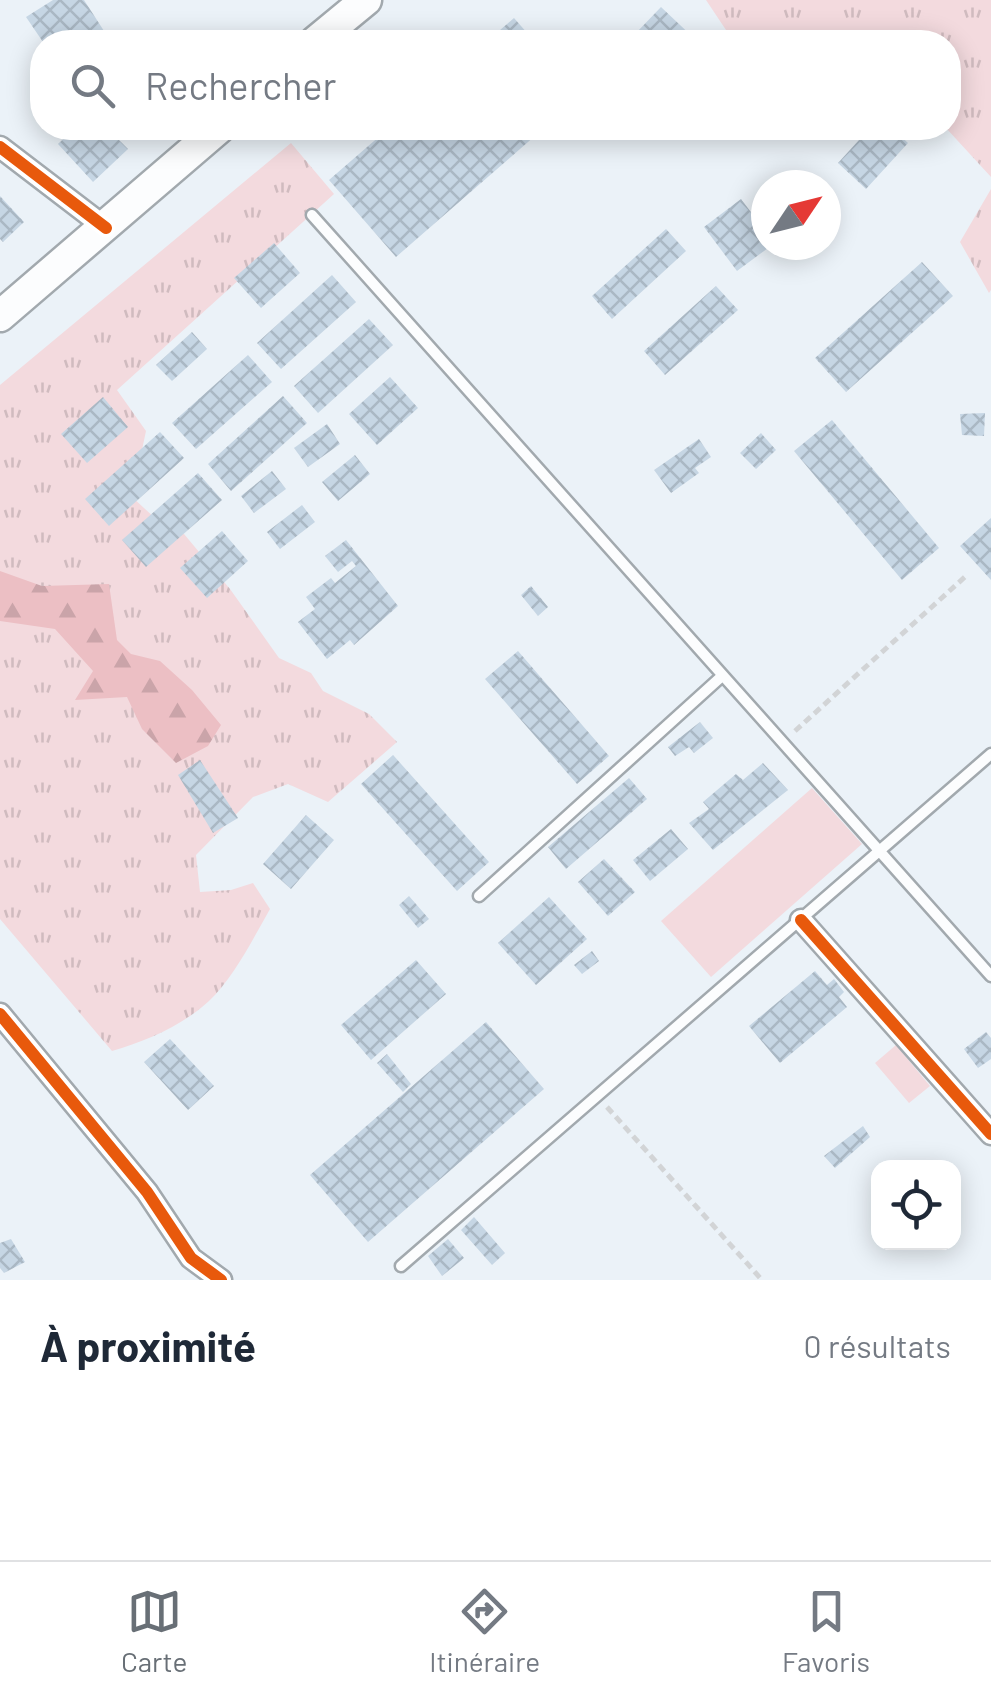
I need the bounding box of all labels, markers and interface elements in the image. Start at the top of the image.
search box [30,30,961,140]
icon: search [65,58,120,113]
text: Rechercher [145,62,336,108]
north arrow [751,170,841,260]
map controls [871,1160,961,1250]
button: locate [871,1160,961,1250]
text: À proximité [40,1320,256,1370]
text: 0 résultats [803,1326,951,1364]
tab: Carte [121,1584,187,1678]
tab: Itinéraire [429,1584,540,1678]
tab: Favoris [782,1584,870,1678]

